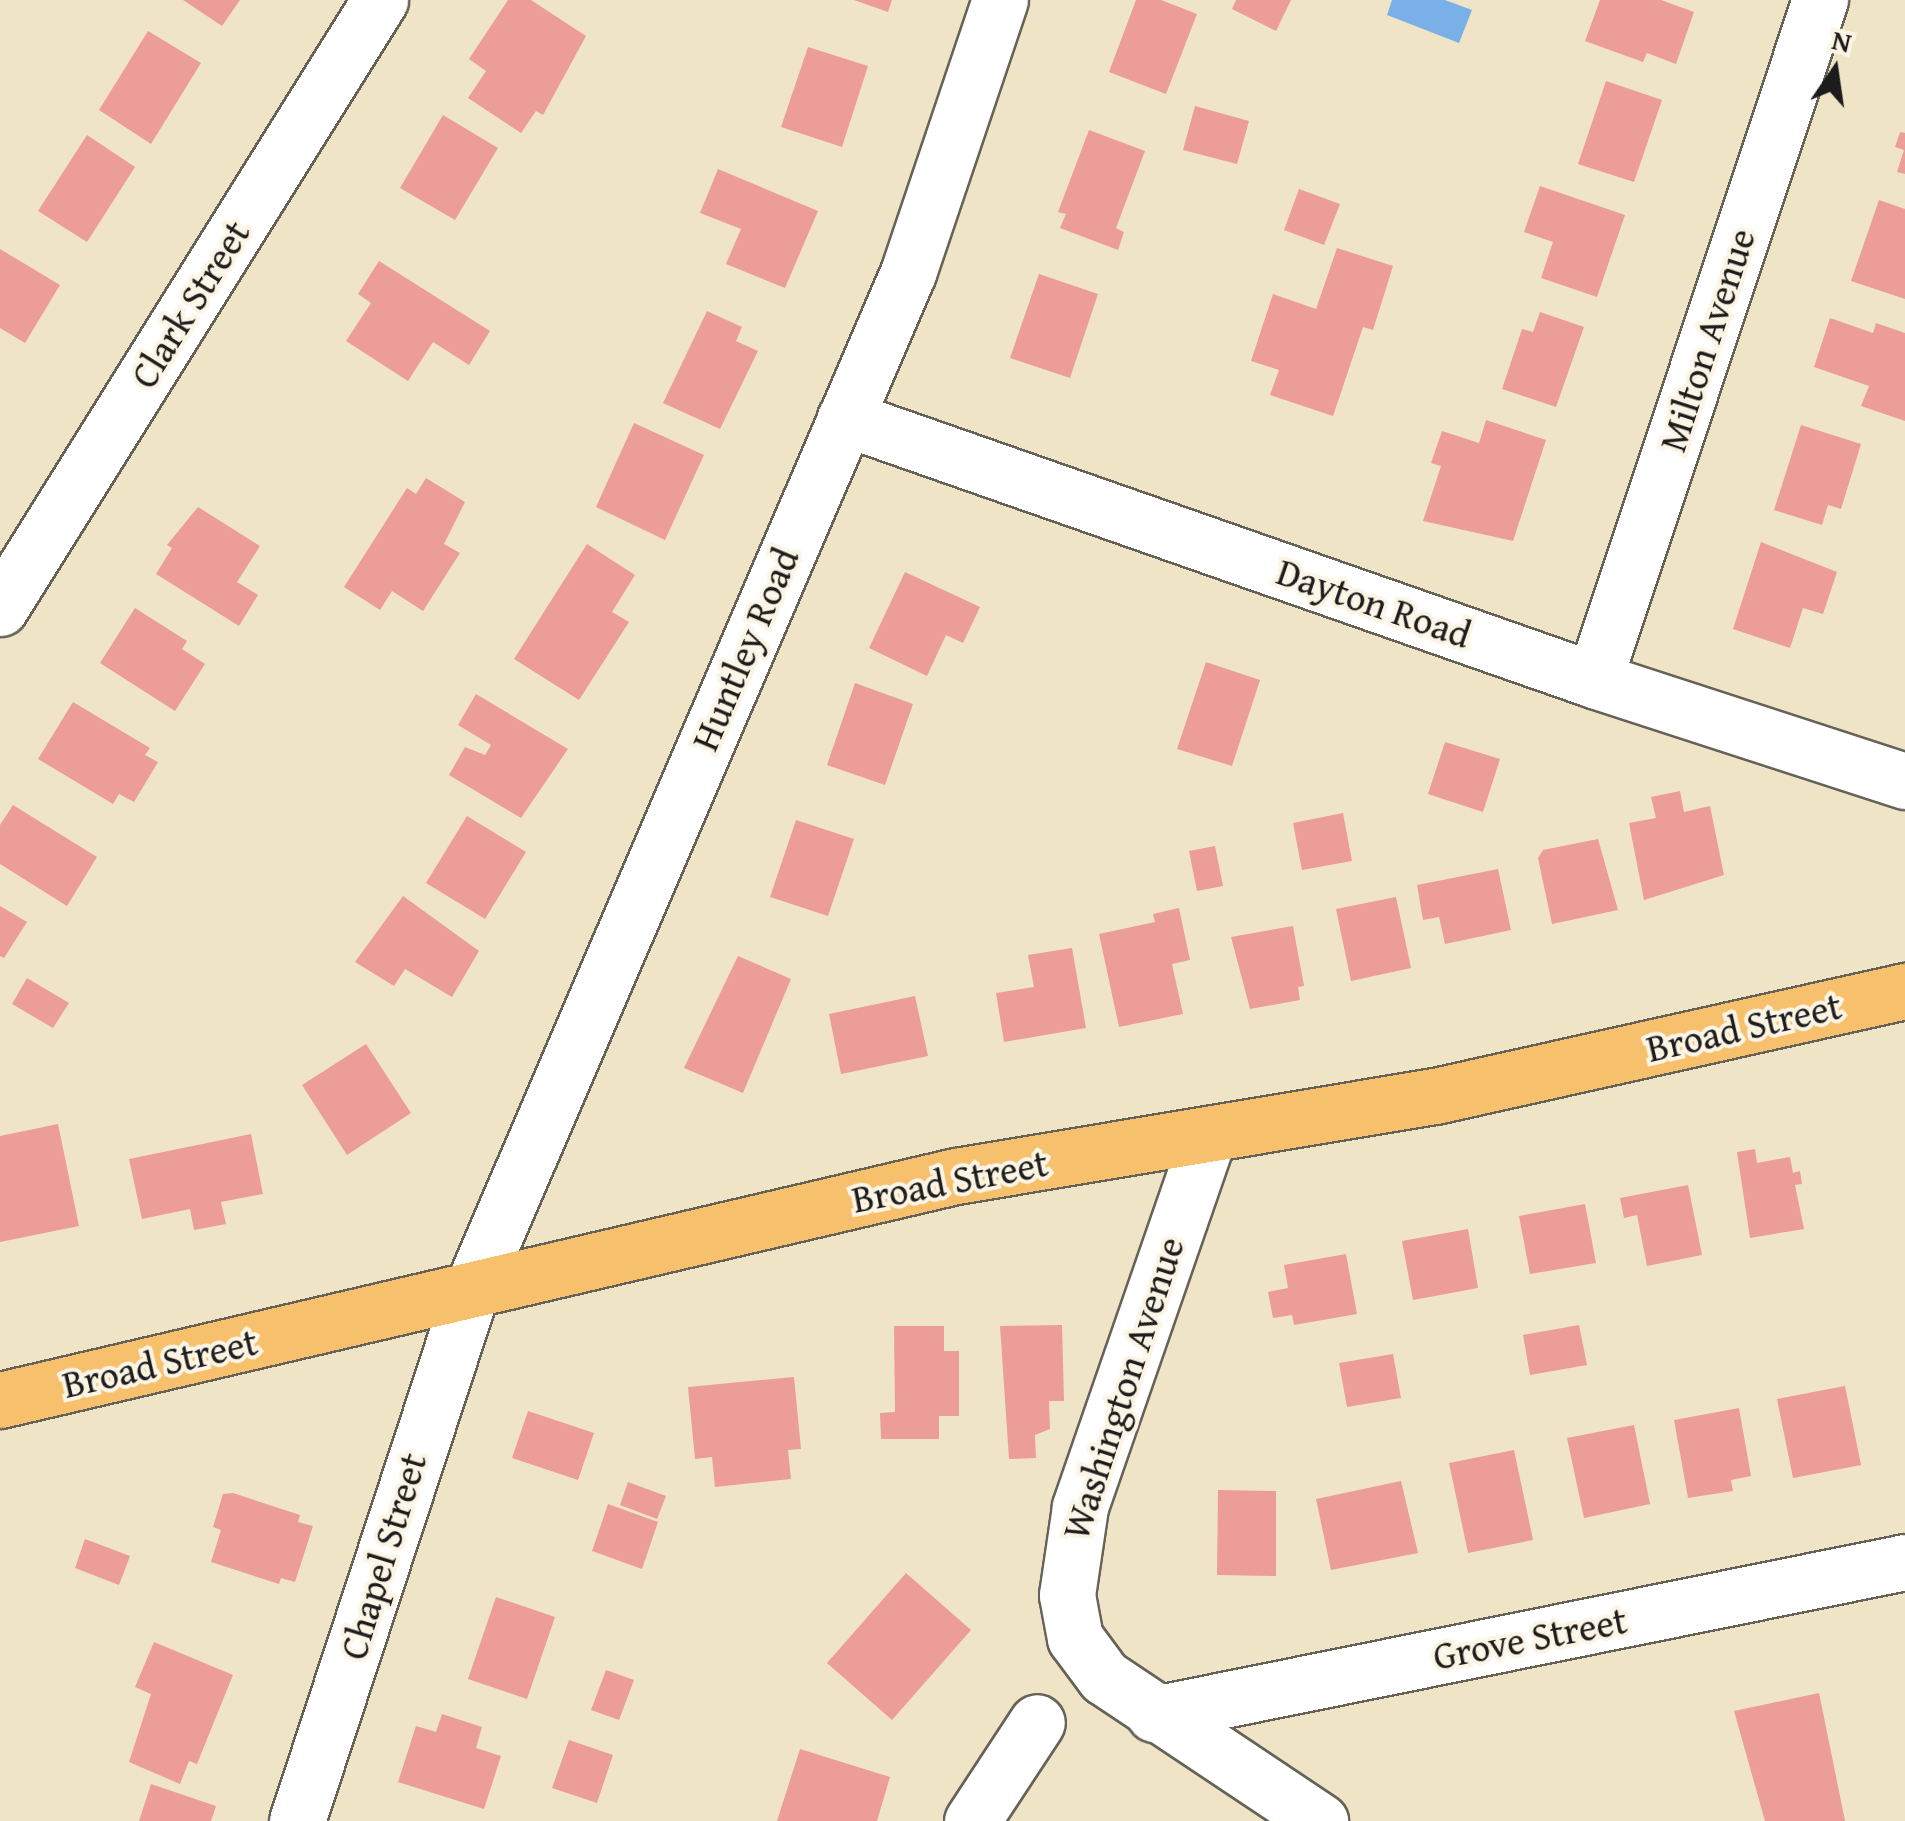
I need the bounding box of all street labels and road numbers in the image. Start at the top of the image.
street label: Clark Street [121,212,259,396]
street label: Milton Avenue [1650,223,1764,457]
street label: Huntley Road [682,541,808,757]
street label: Dayton Road [1271,549,1477,657]
street label: Broad Street [1642,982,1846,1072]
street label: Broad Street [848,1140,1052,1222]
street label: Washington Avenue [1053,1231,1193,1545]
street label: Broad Street [58,1318,262,1408]
street label: Chapel Street [330,1447,436,1665]
street label: Grove Street [1429,1597,1631,1679]

